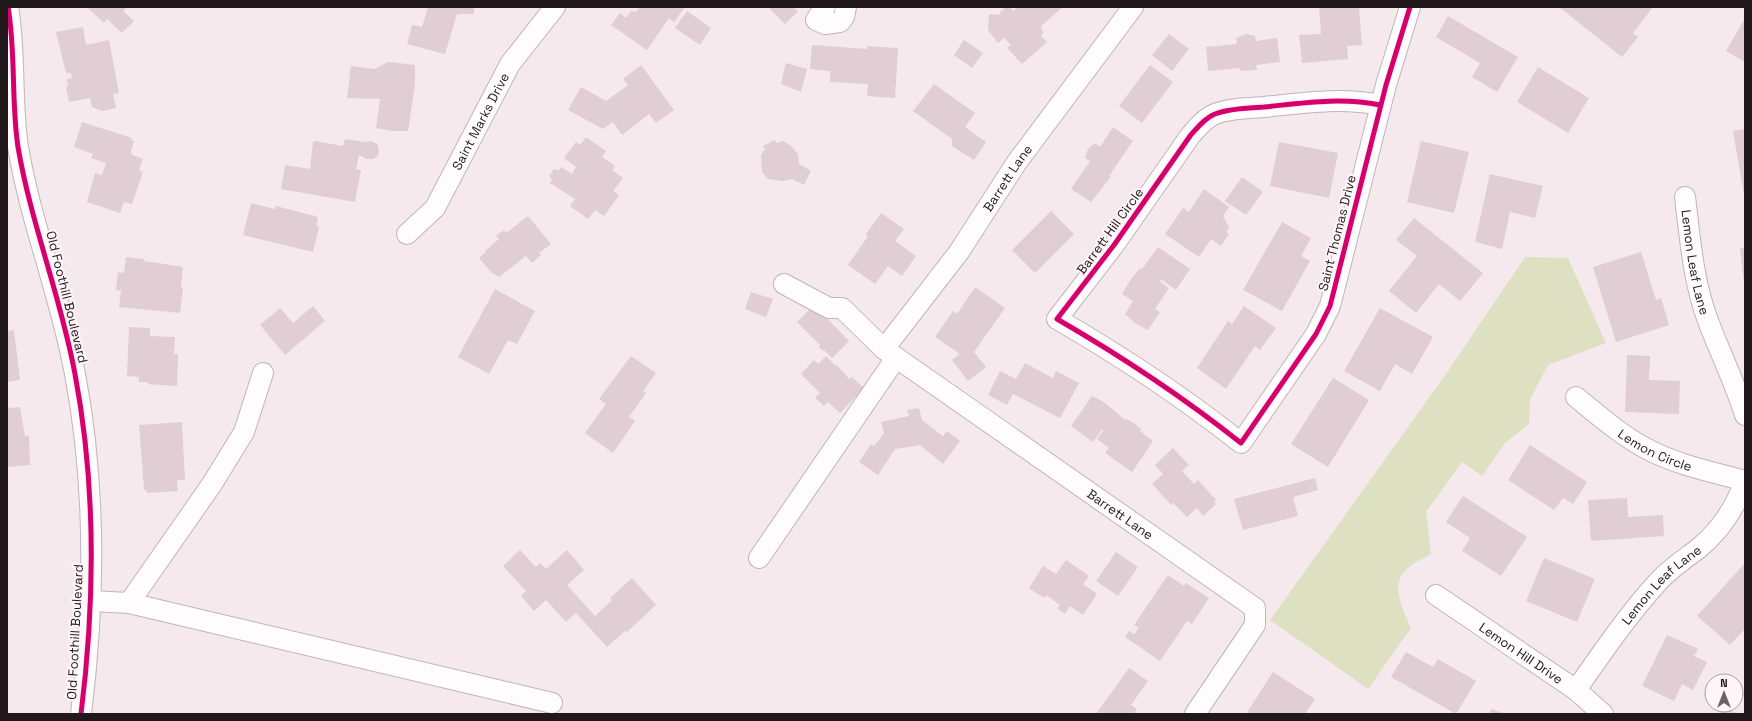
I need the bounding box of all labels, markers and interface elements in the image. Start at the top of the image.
street label: Saint Marks Drive [448,70,513,173]
street label: Barrett Lane [979,141,1036,215]
street label: Saint Thomas Drive [1314,173,1360,293]
street label: Barrett Hill Circle [1073,184,1147,278]
street label: Lemon Leaf Lane [1678,209,1714,317]
street label: Old Foothill Boulevard [42,229,92,365]
street label: Lemon Circle [1615,425,1694,475]
street label: Barrett Lane [1084,485,1157,543]
street label: Lemon Leaf Lane [1617,541,1704,628]
street label: Old Foothill Boulevard [63,564,87,700]
street label: Lemon Hill Drive [1476,618,1567,687]
north arrow [1704,673,1744,713]
text: N [1720,676,1728,690]

